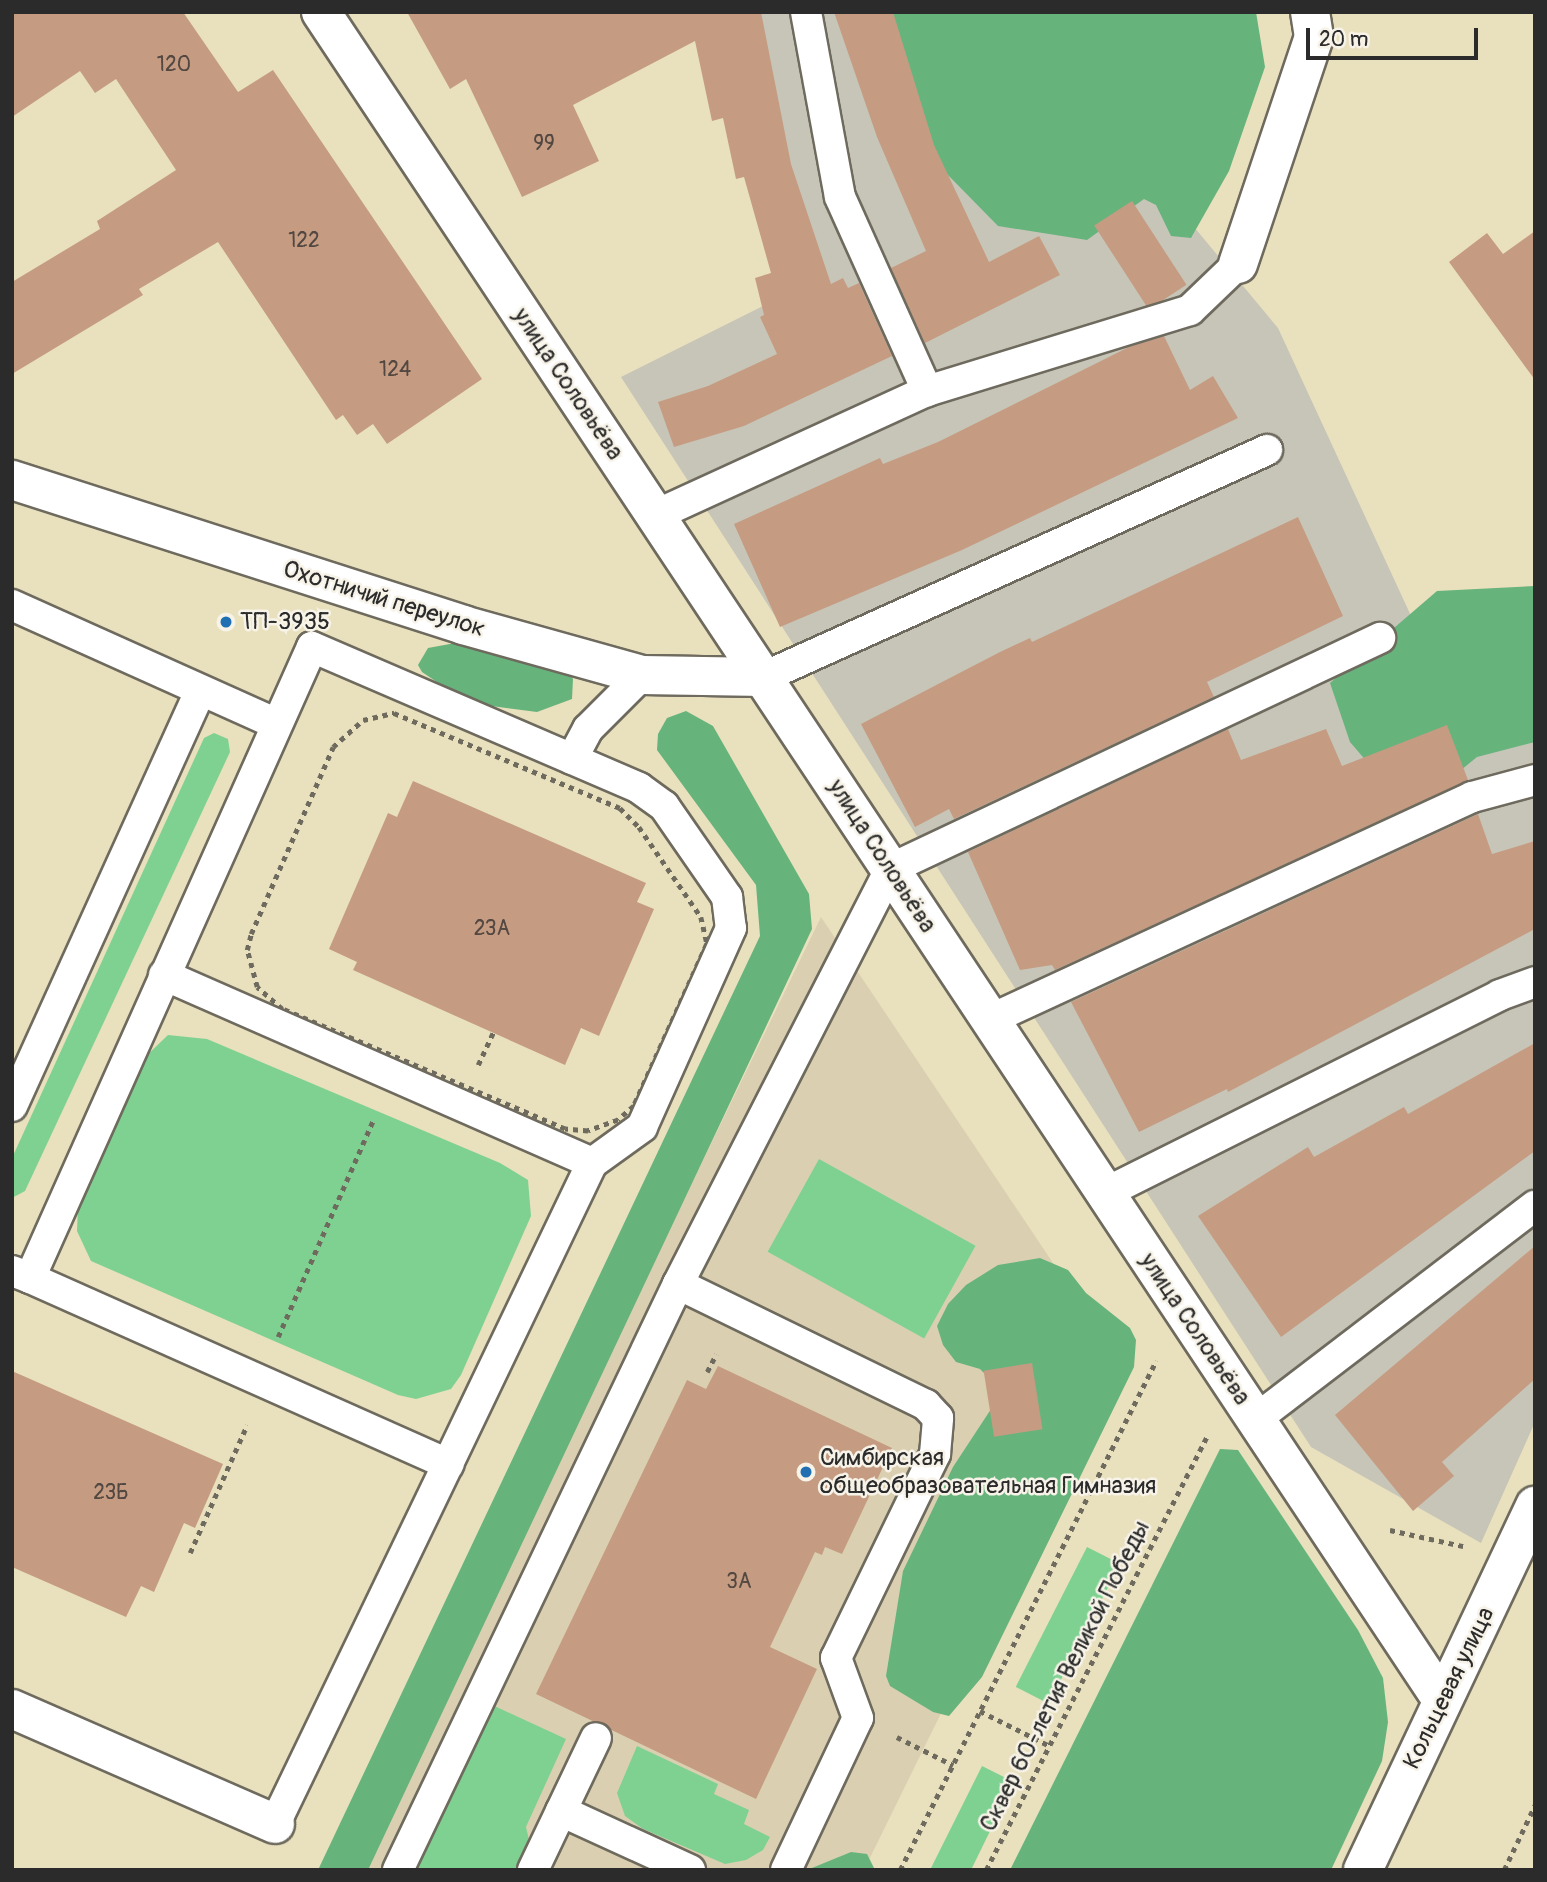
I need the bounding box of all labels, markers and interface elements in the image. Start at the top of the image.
scale bar [1309,14,1480,58]
text: 20 m [1319,26,1368,53]
house number: 120 [157,52,191,78]
house number: 99 [533,131,555,157]
house number: 122 [288,228,320,254]
street label: улица Соловьёва [507,303,629,465]
house number: 124 [379,357,411,383]
street label: Охотничий переулок [280,555,488,643]
place label: ТП-3935 [240,608,330,636]
marker: ТП-3935 [218,614,234,630]
street label: улица Соловьёва [822,774,942,938]
house number: 23А [474,916,510,942]
street label: улица Соловьёва [1134,1248,1256,1410]
place label: Симбирская общеобразовательная Гимназия [820,1444,1156,1500]
marker: Симбирская общеобразовательная Гимназия [798,1464,814,1480]
house number: 23Б [93,1480,129,1506]
street label: Сквер 60-летия Великой Победы [974,1516,1156,1836]
house number: 3А [726,1569,752,1595]
street label: Кольцевая улица [1397,1602,1501,1774]

